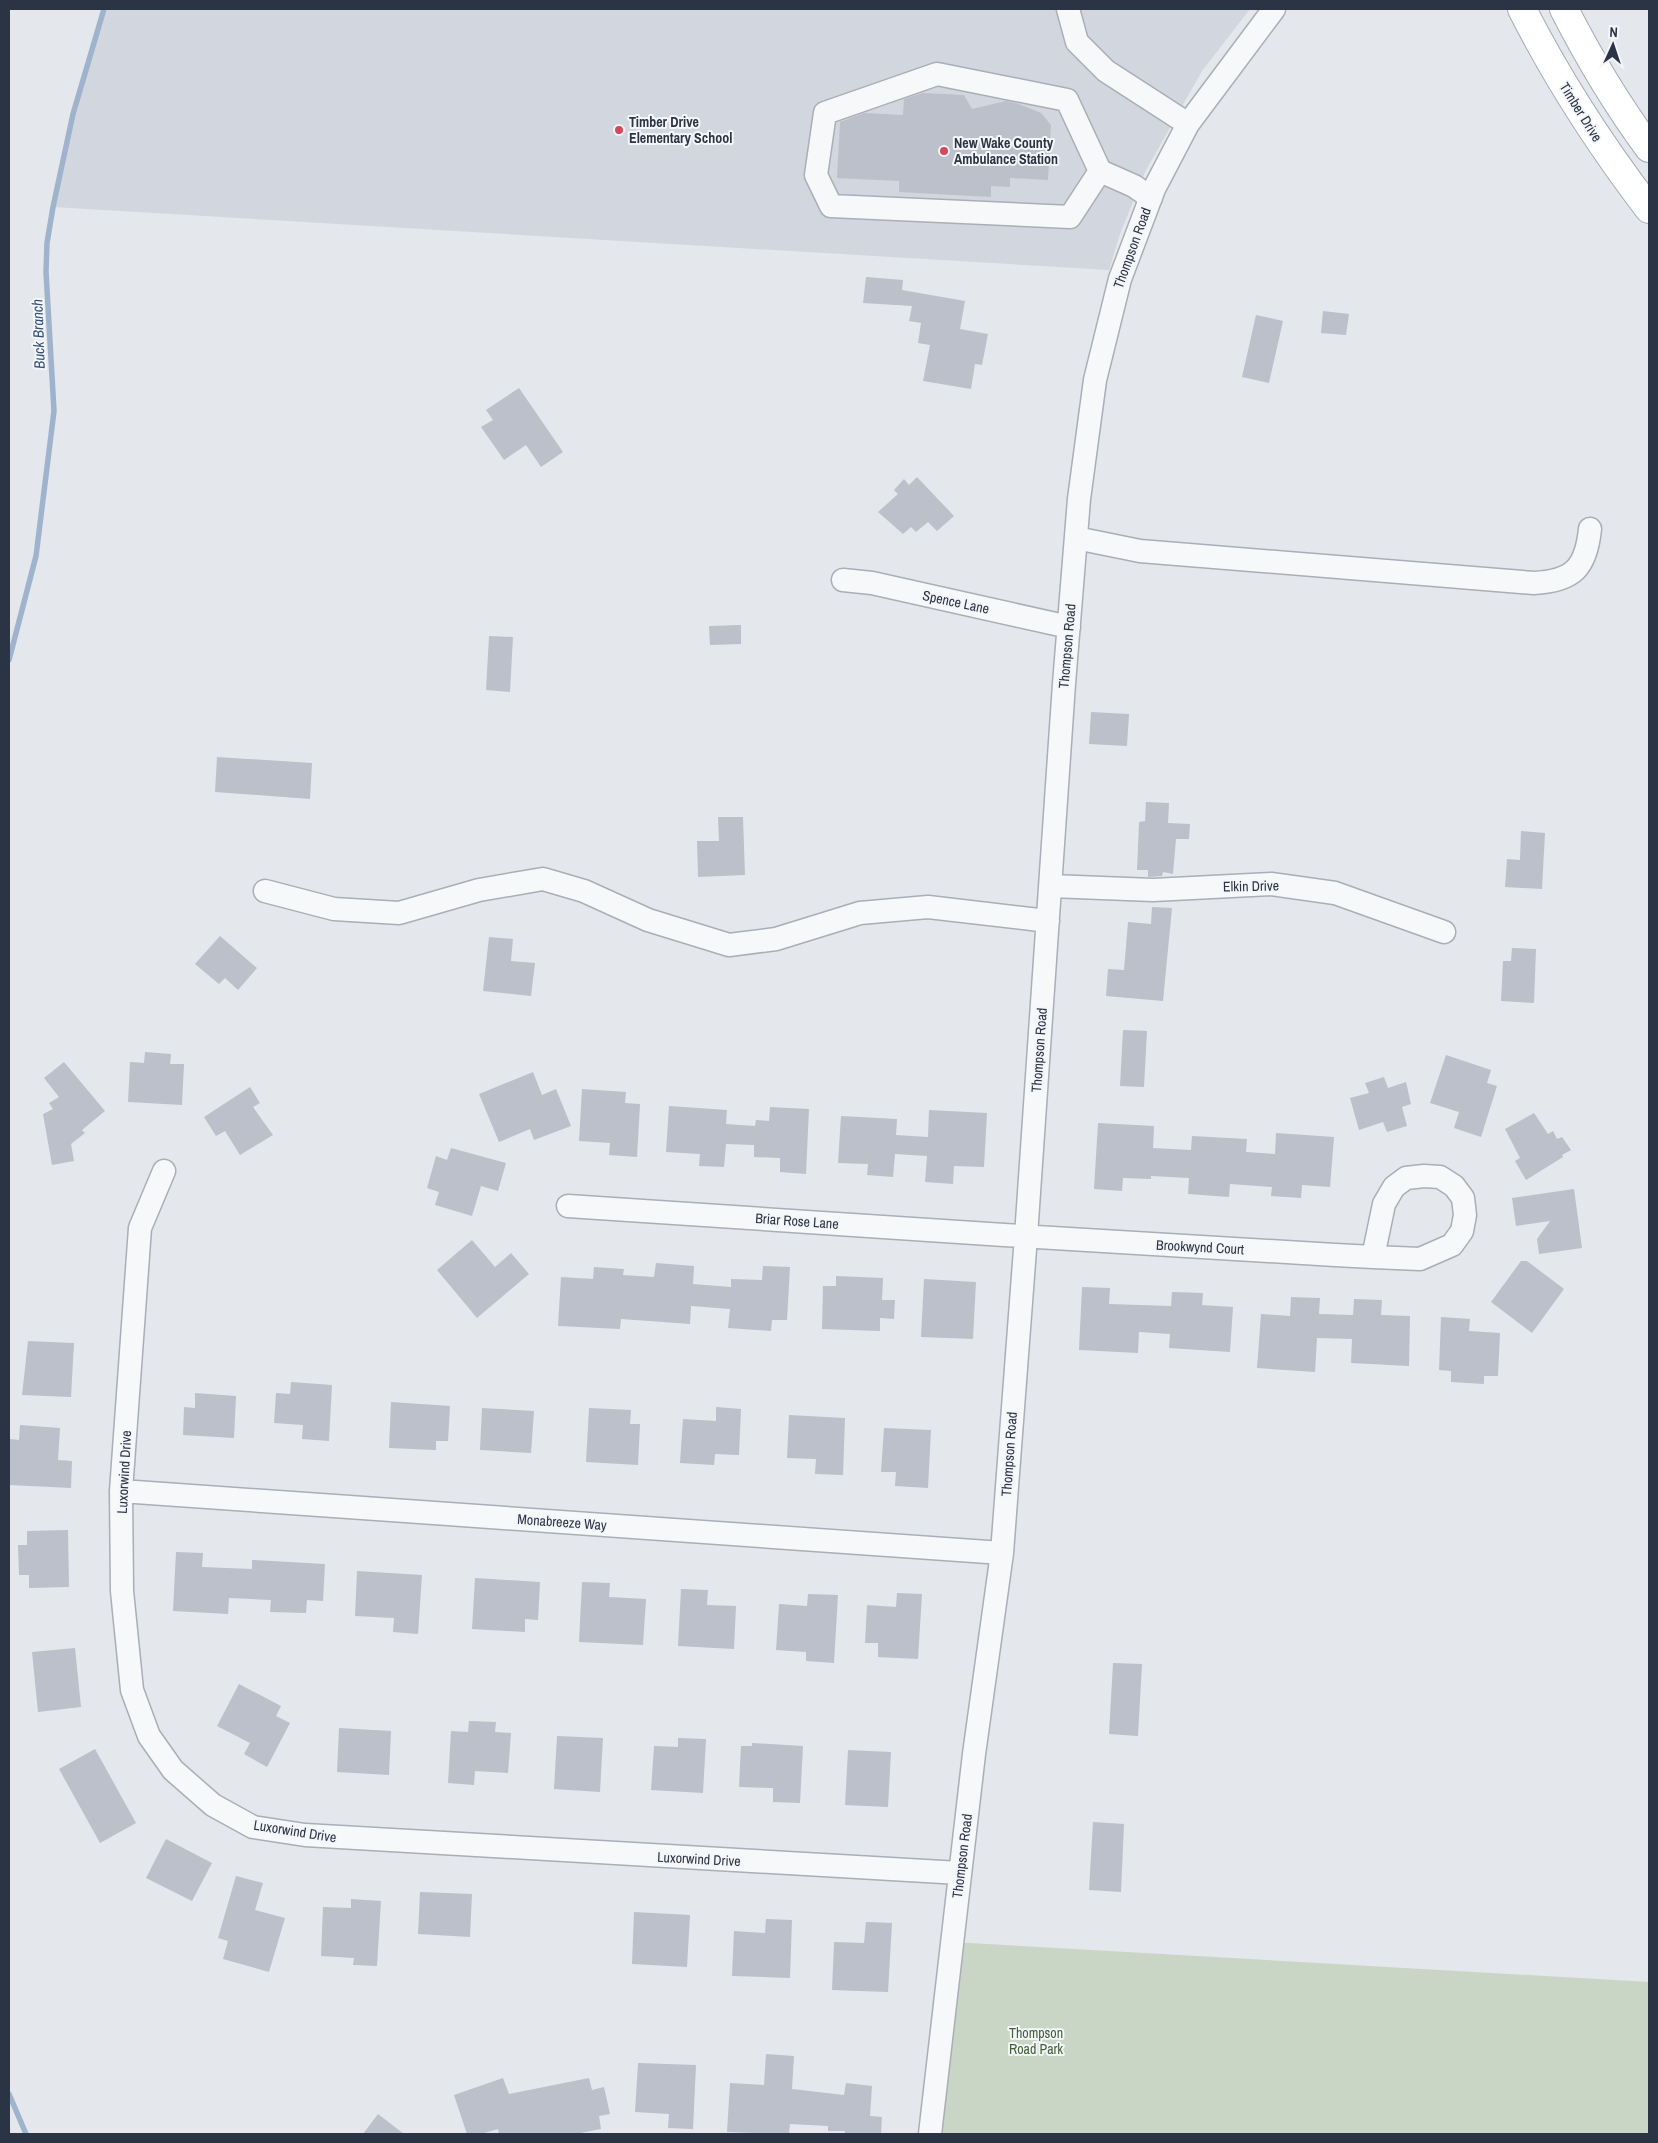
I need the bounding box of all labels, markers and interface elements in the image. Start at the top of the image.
north arrow [1588,20,1638,70]
text: N [1609,23,1618,41]
street label: Timber Drive [1556,79,1606,145]
place label: Timber Drive Elementary School [629,113,732,147]
marker: Timber Drive Elementary School [613,124,625,136]
place label: New Wake County Ambulance Station [954,134,1058,168]
marker: New Wake County Ambulance Station [938,145,950,157]
street label: Thompson Road [1109,205,1155,291]
water label: Buck Branch [26,299,50,369]
street label: Spence Lane [921,586,991,618]
street label: Thompson Road [1054,603,1080,689]
street label: Elkin Drive [1223,877,1279,895]
street label: Thompson Road [1027,1007,1051,1093]
street label: Briar Rose Lane [755,1209,839,1233]
street label: Brookwynd Court [1156,1236,1244,1258]
street label: Thompson Road [997,1411,1021,1497]
street label: Luxorwind Drive [113,1430,135,1514]
street label: Monabreeze Way [517,1510,608,1534]
street label: Thompson Road [948,1813,976,1899]
street label: Luxorwind Drive [252,1816,338,1846]
street label: Luxorwind Drive [657,1848,741,1870]
park label: Thompson Road Park [1009,2024,1063,2058]

